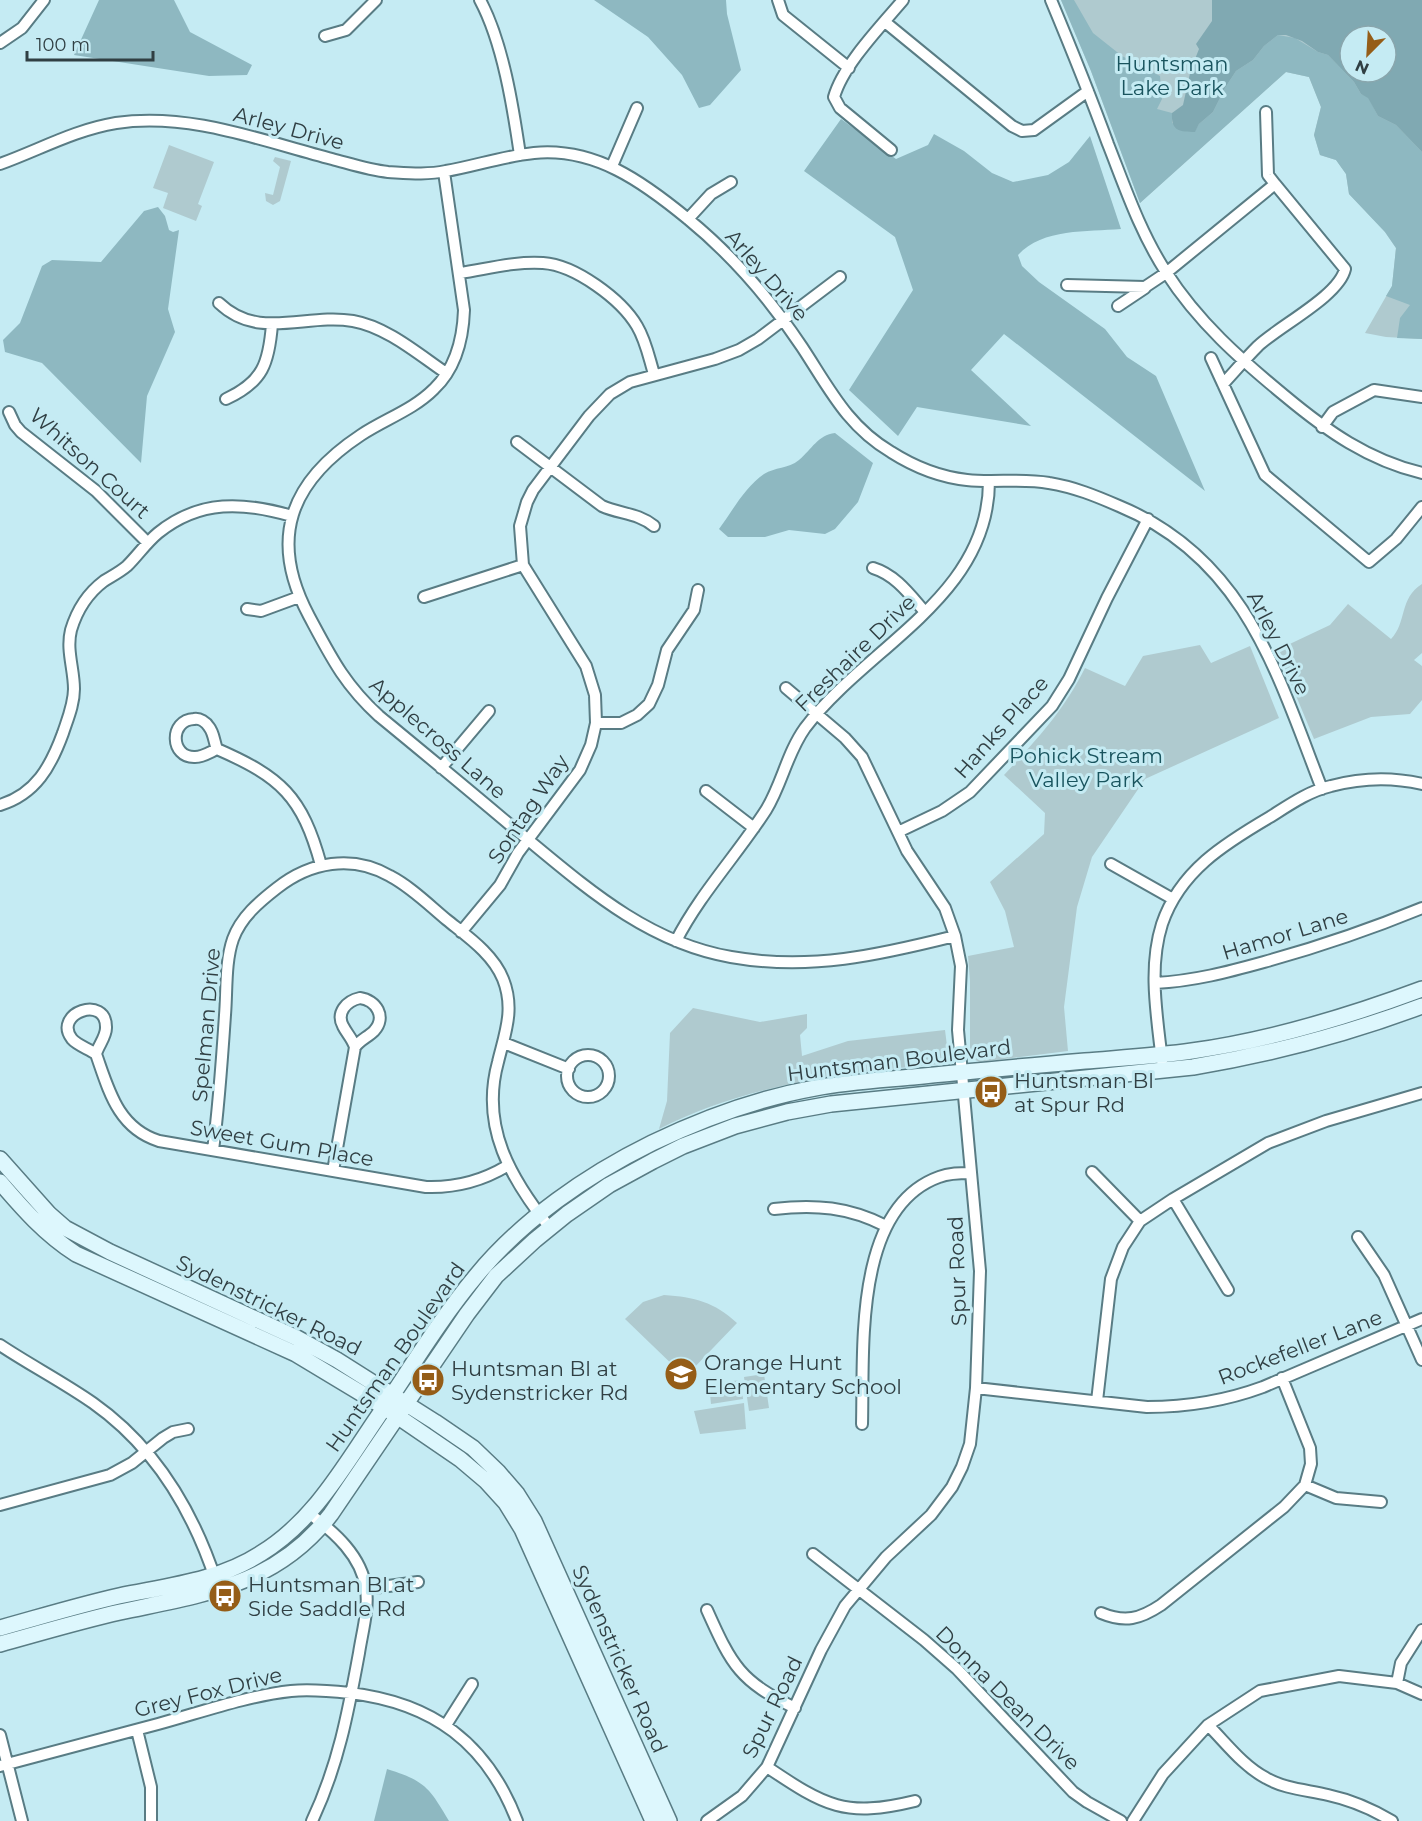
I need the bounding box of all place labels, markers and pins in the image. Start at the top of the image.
place label: Huntsman Bl at Spur Rd [1014,1068,1154,1117]
bus stop icon: Huntsman Bl at Spur Rd [973,1074,1009,1110]
place label: Orange Hunt Elementary School [704,1350,902,1399]
place label: Huntsman Bl at Sydenstricker Rd [451,1356,629,1405]
school or university icon: Orange Hunt Elementary School [663,1356,699,1392]
bus stop icon: Huntsman Bl at Sydenstricker Rd [410,1362,446,1398]
place label: Huntsman Bl at Side Saddle Rd [248,1572,414,1621]
bus stop icon: Huntsman Bl at Side Saddle Rd [207,1578,243,1614]

